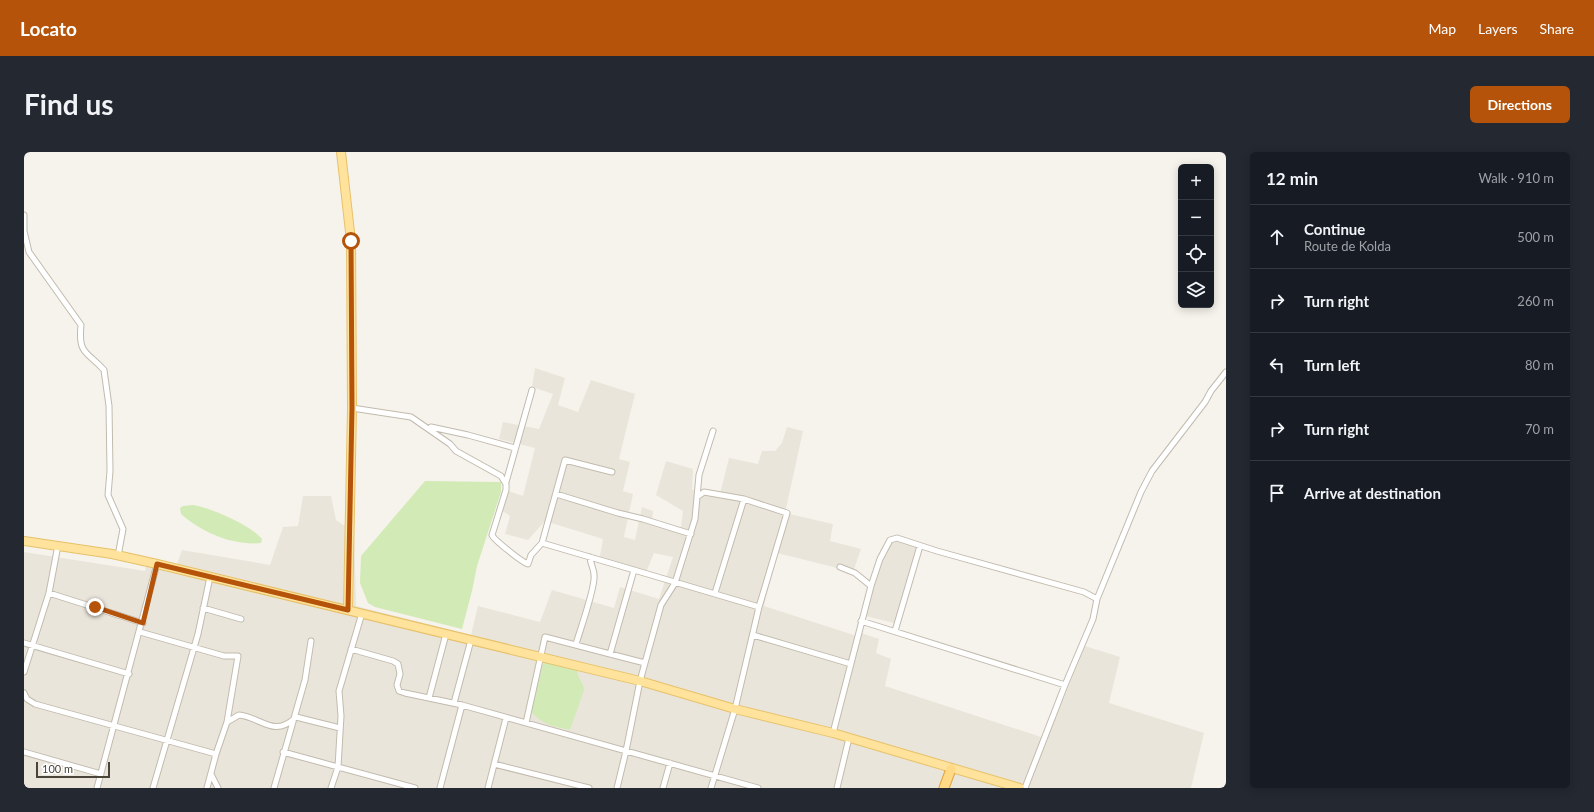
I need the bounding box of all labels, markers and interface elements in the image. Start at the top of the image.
text: Locato [20,17,77,40]
text: Map [1428,20,1456,37]
text: Layers [1478,20,1518,37]
text: Share [1540,20,1574,37]
button: Directions [1470,86,1570,123]
text: Find us [24,87,114,121]
map controls [1178,164,1214,308]
button: + [1178,164,1214,200]
text: 12 min [1266,168,1318,189]
text: Walk · 910 m [1478,170,1554,186]
button: − [1178,200,1214,236]
text: Continue [1304,220,1365,238]
icon: ahead [1266,226,1288,248]
text: 500 m [1517,229,1554,245]
route start [342,232,360,250]
button: locate [1178,236,1214,272]
text: Route de Kolda [1304,238,1391,254]
button: layers [1178,272,1214,308]
icon: right [1266,290,1288,312]
text: Turn right [1304,292,1369,310]
text: 260 m [1517,293,1554,309]
icon: left [1266,354,1288,376]
text: Turn left [1304,356,1360,374]
text: 80 m [1525,357,1554,373]
icon: right [1266,418,1288,440]
text: Turn right [1304,420,1369,438]
text: 70 m [1525,421,1554,437]
icon: arrive [1266,482,1288,504]
text: Arrive at destination [1304,484,1441,502]
route end [86,598,104,616]
scale bar [36,760,110,779]
text: 100 m [42,762,73,775]

